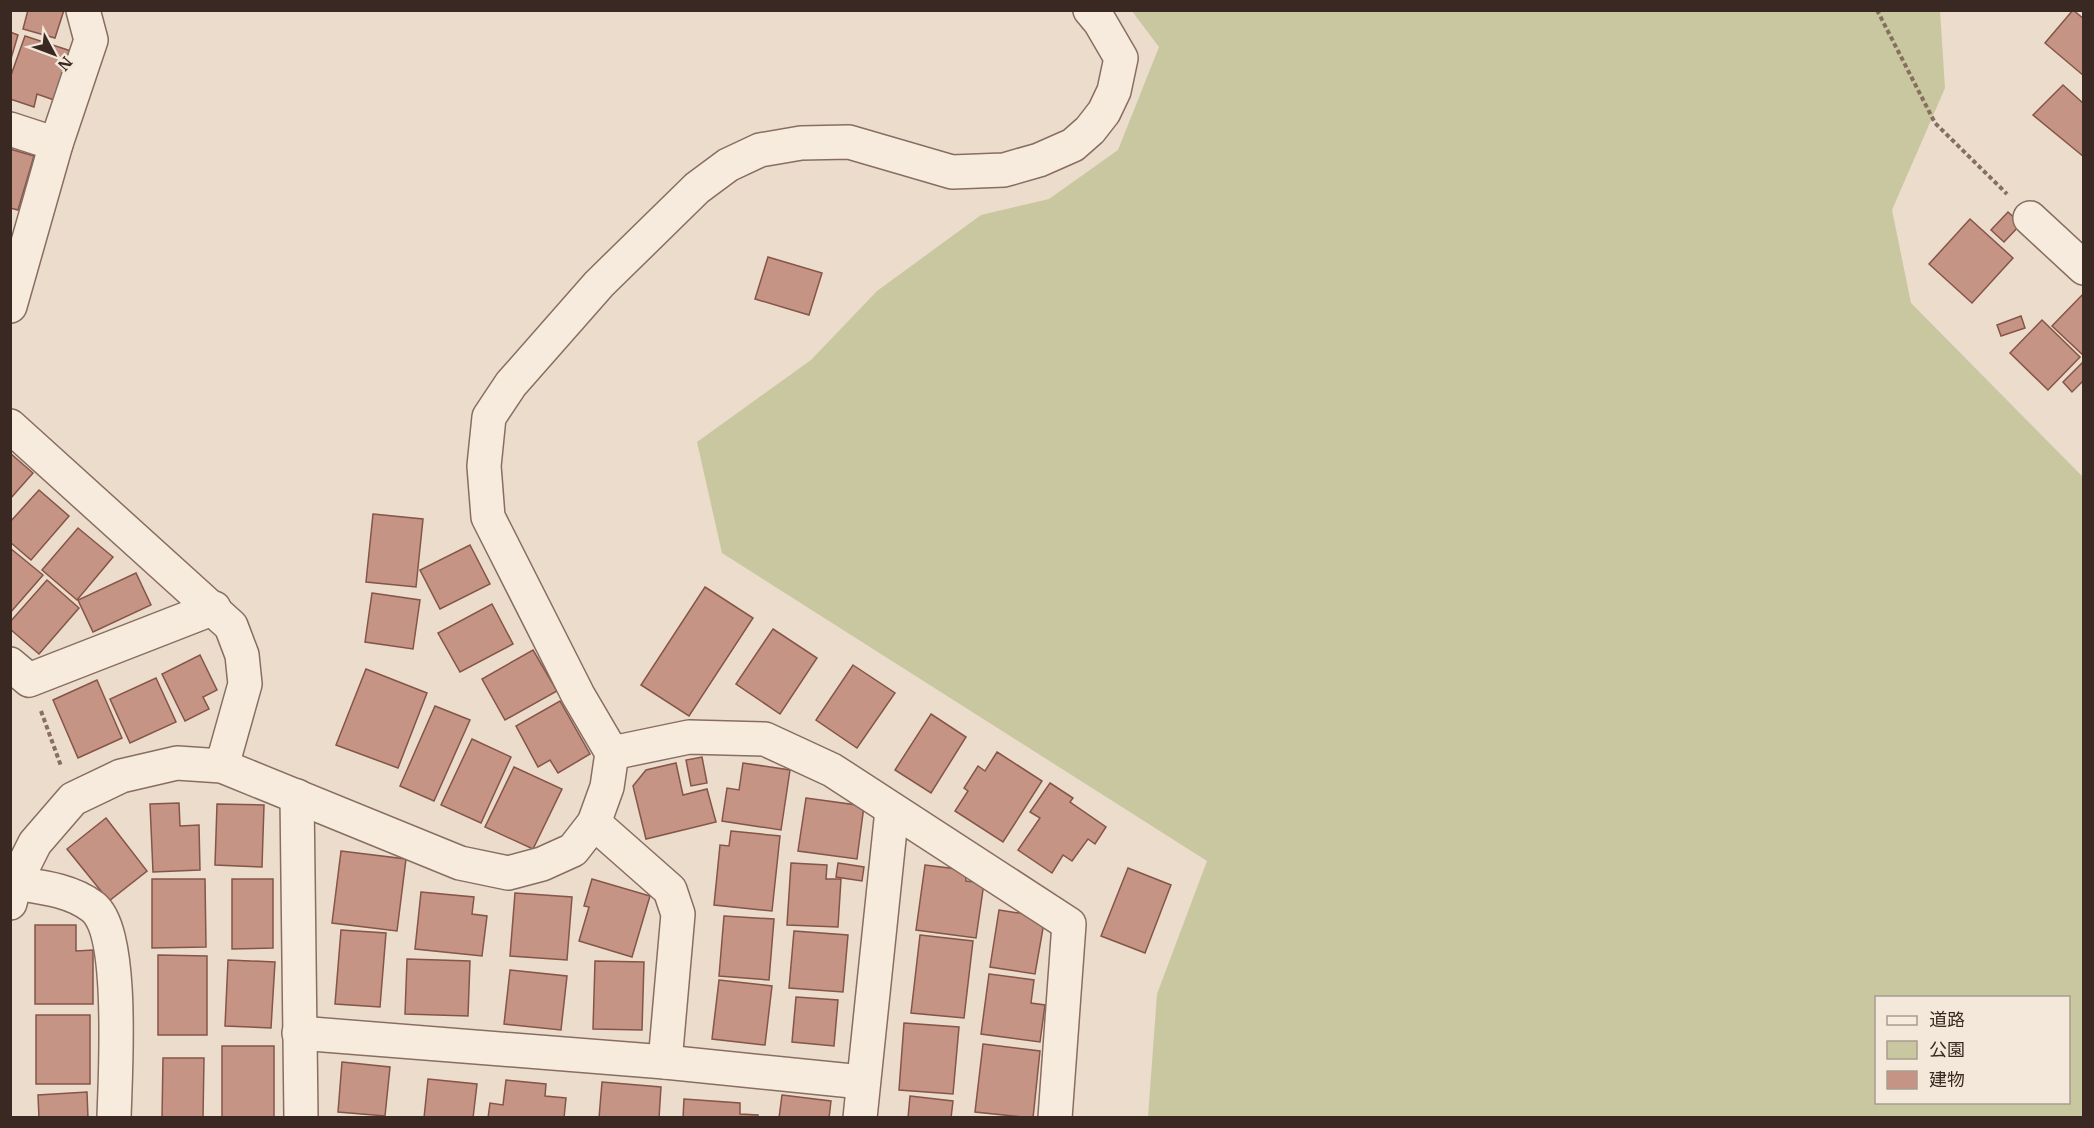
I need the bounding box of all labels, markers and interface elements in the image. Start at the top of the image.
north arrow [24,24,84,84]
text: N [54,53,77,75]
legend [1875,996,2070,1104]
text: 道路 [1929,1008,1965,1031]
text: 公園 [1929,1038,1965,1061]
text: 建物 [1929,1068,1965,1091]

